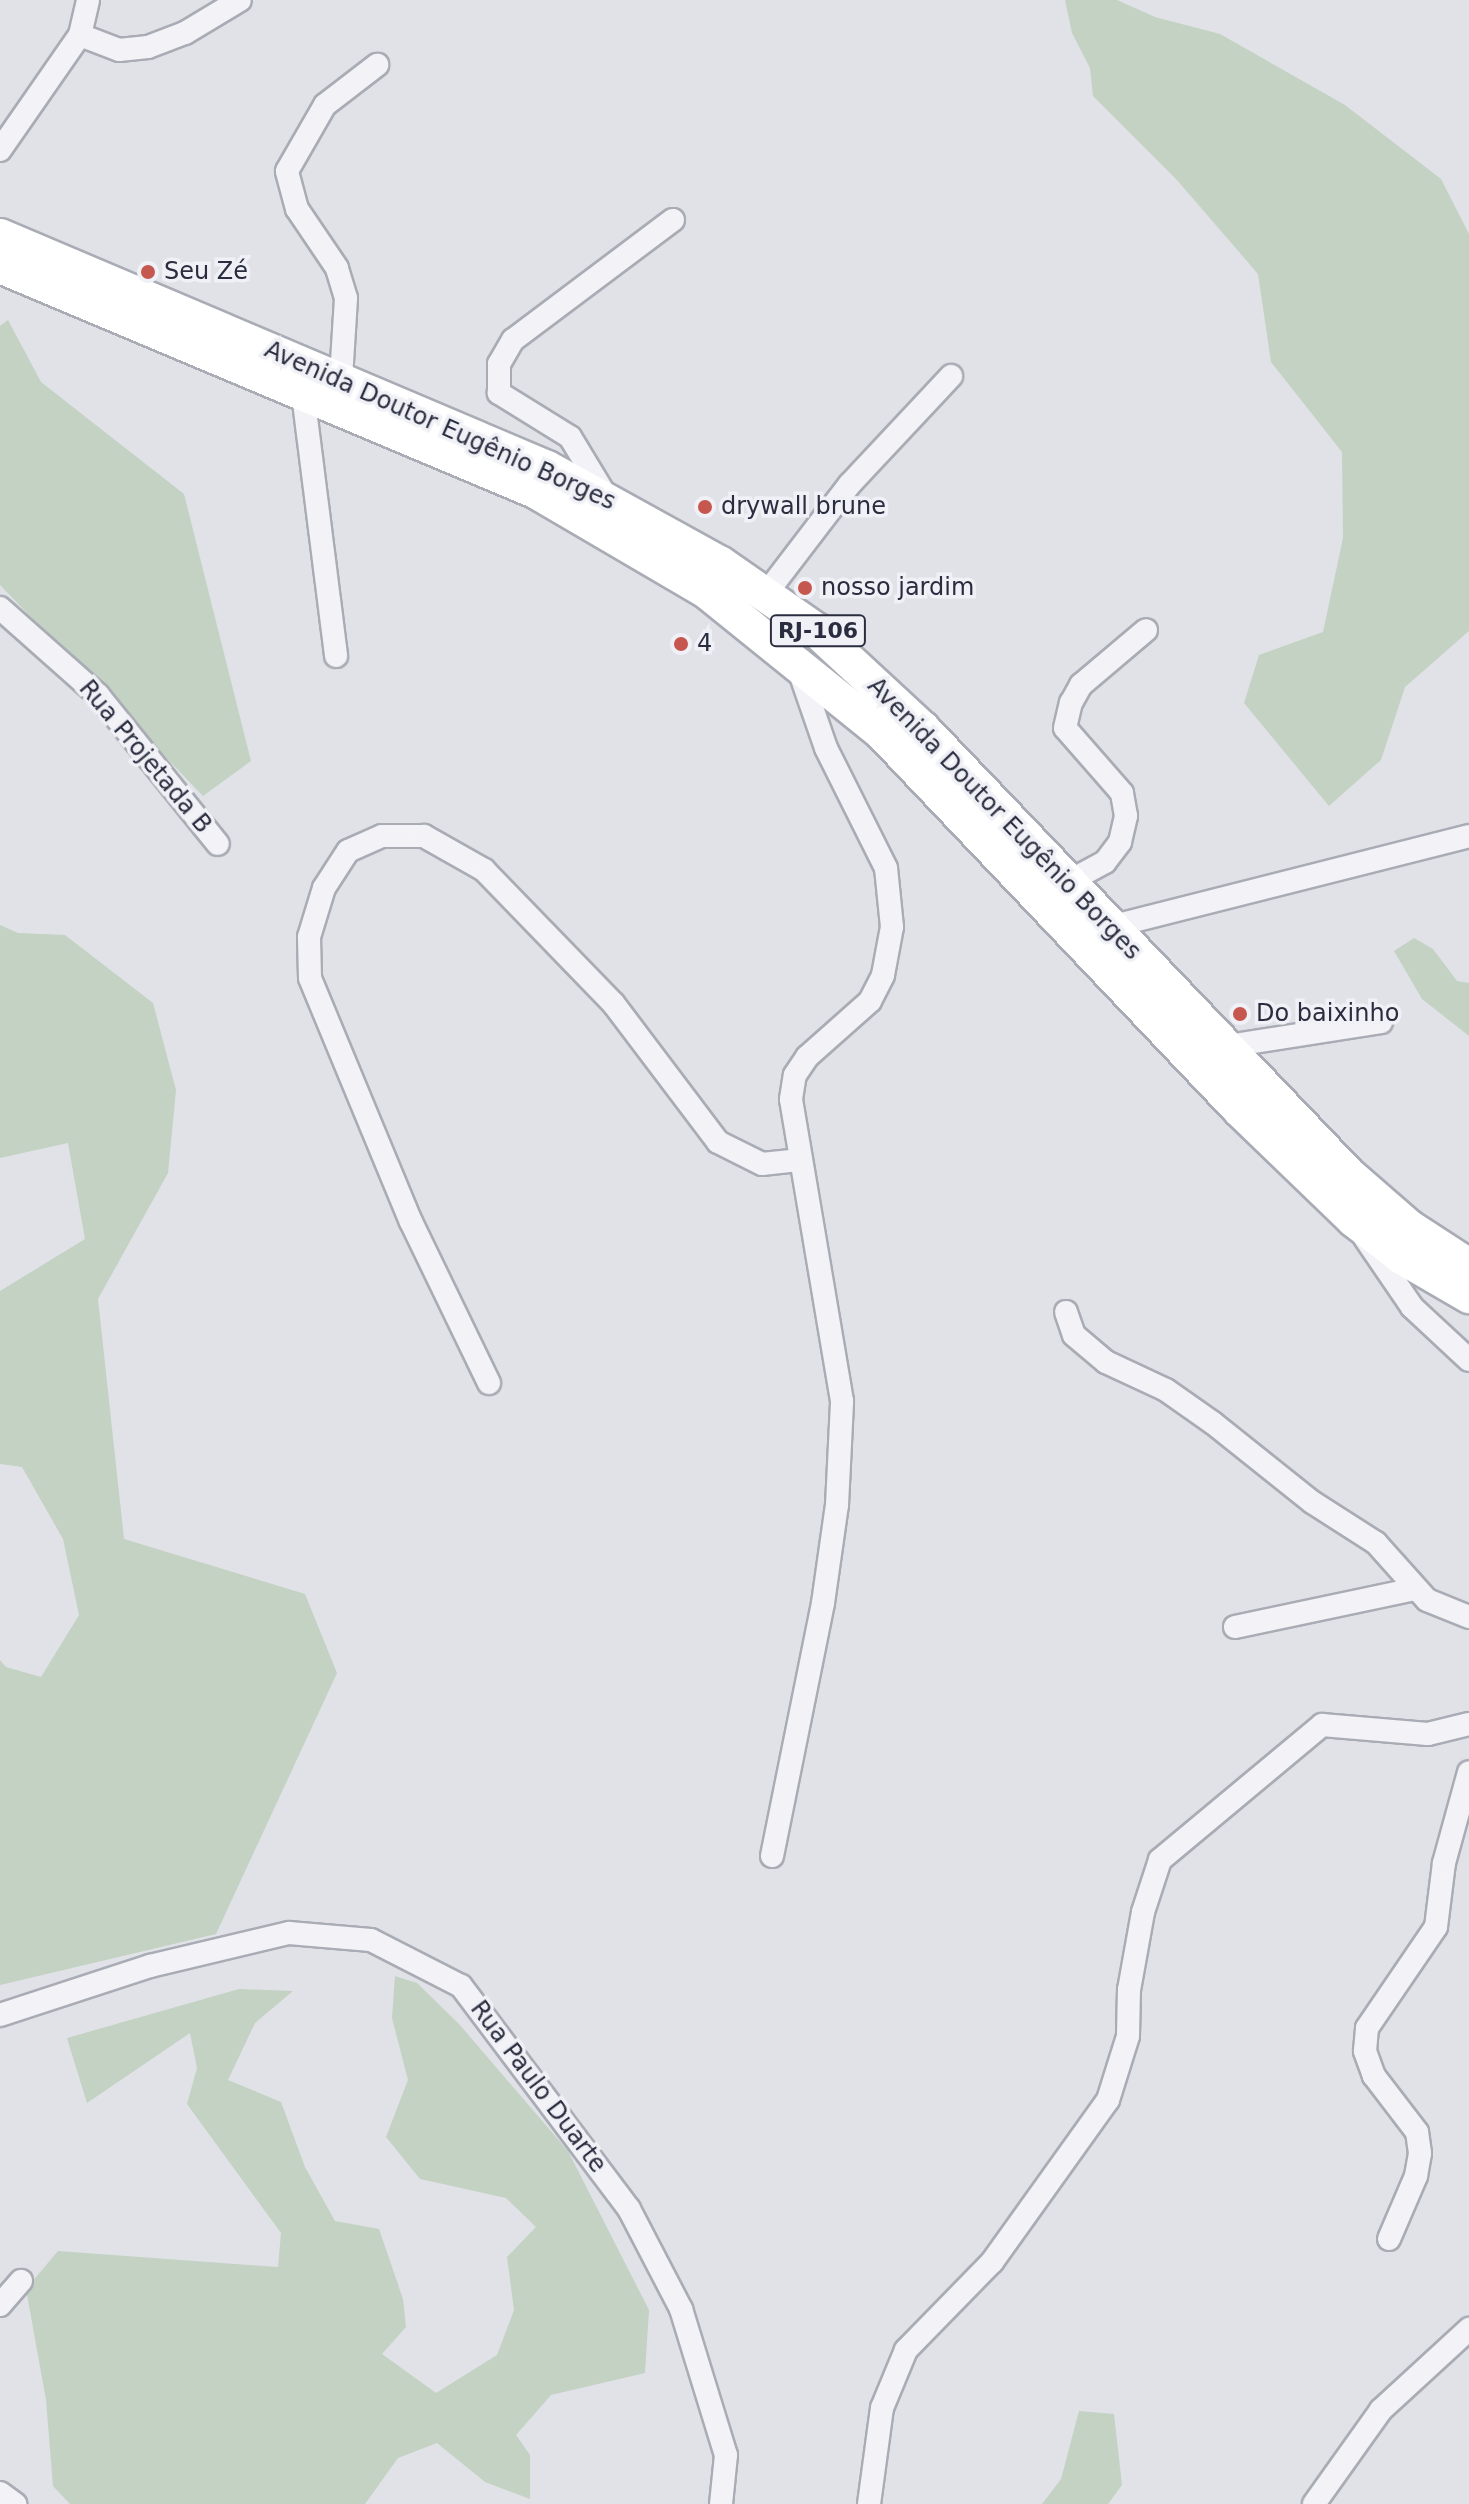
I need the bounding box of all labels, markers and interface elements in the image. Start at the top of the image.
place label: Seu Zé [164,258,248,286]
marker: Seu Zé [139,263,157,281]
street label: Avenida Doutor Eugênio Borges [260,335,620,517]
place label: drywall brune [721,493,886,521]
marker: drywall brune [696,498,714,516]
place label: nosso jardim [821,574,974,602]
marker: nosso jardim [796,579,814,597]
road number: RJ-106 [768,613,868,649]
place label: 4 [697,630,712,658]
marker: 4 [672,635,690,653]
street label: Avenida Doutor Eugênio Borges [861,672,1147,966]
street label: Rua Projetada B [73,675,217,839]
place label: Do baixinho [1256,1000,1399,1028]
marker: Do baixinho [1231,1005,1249,1023]
street label: Rua Paulo Duarte [464,1995,612,2179]

